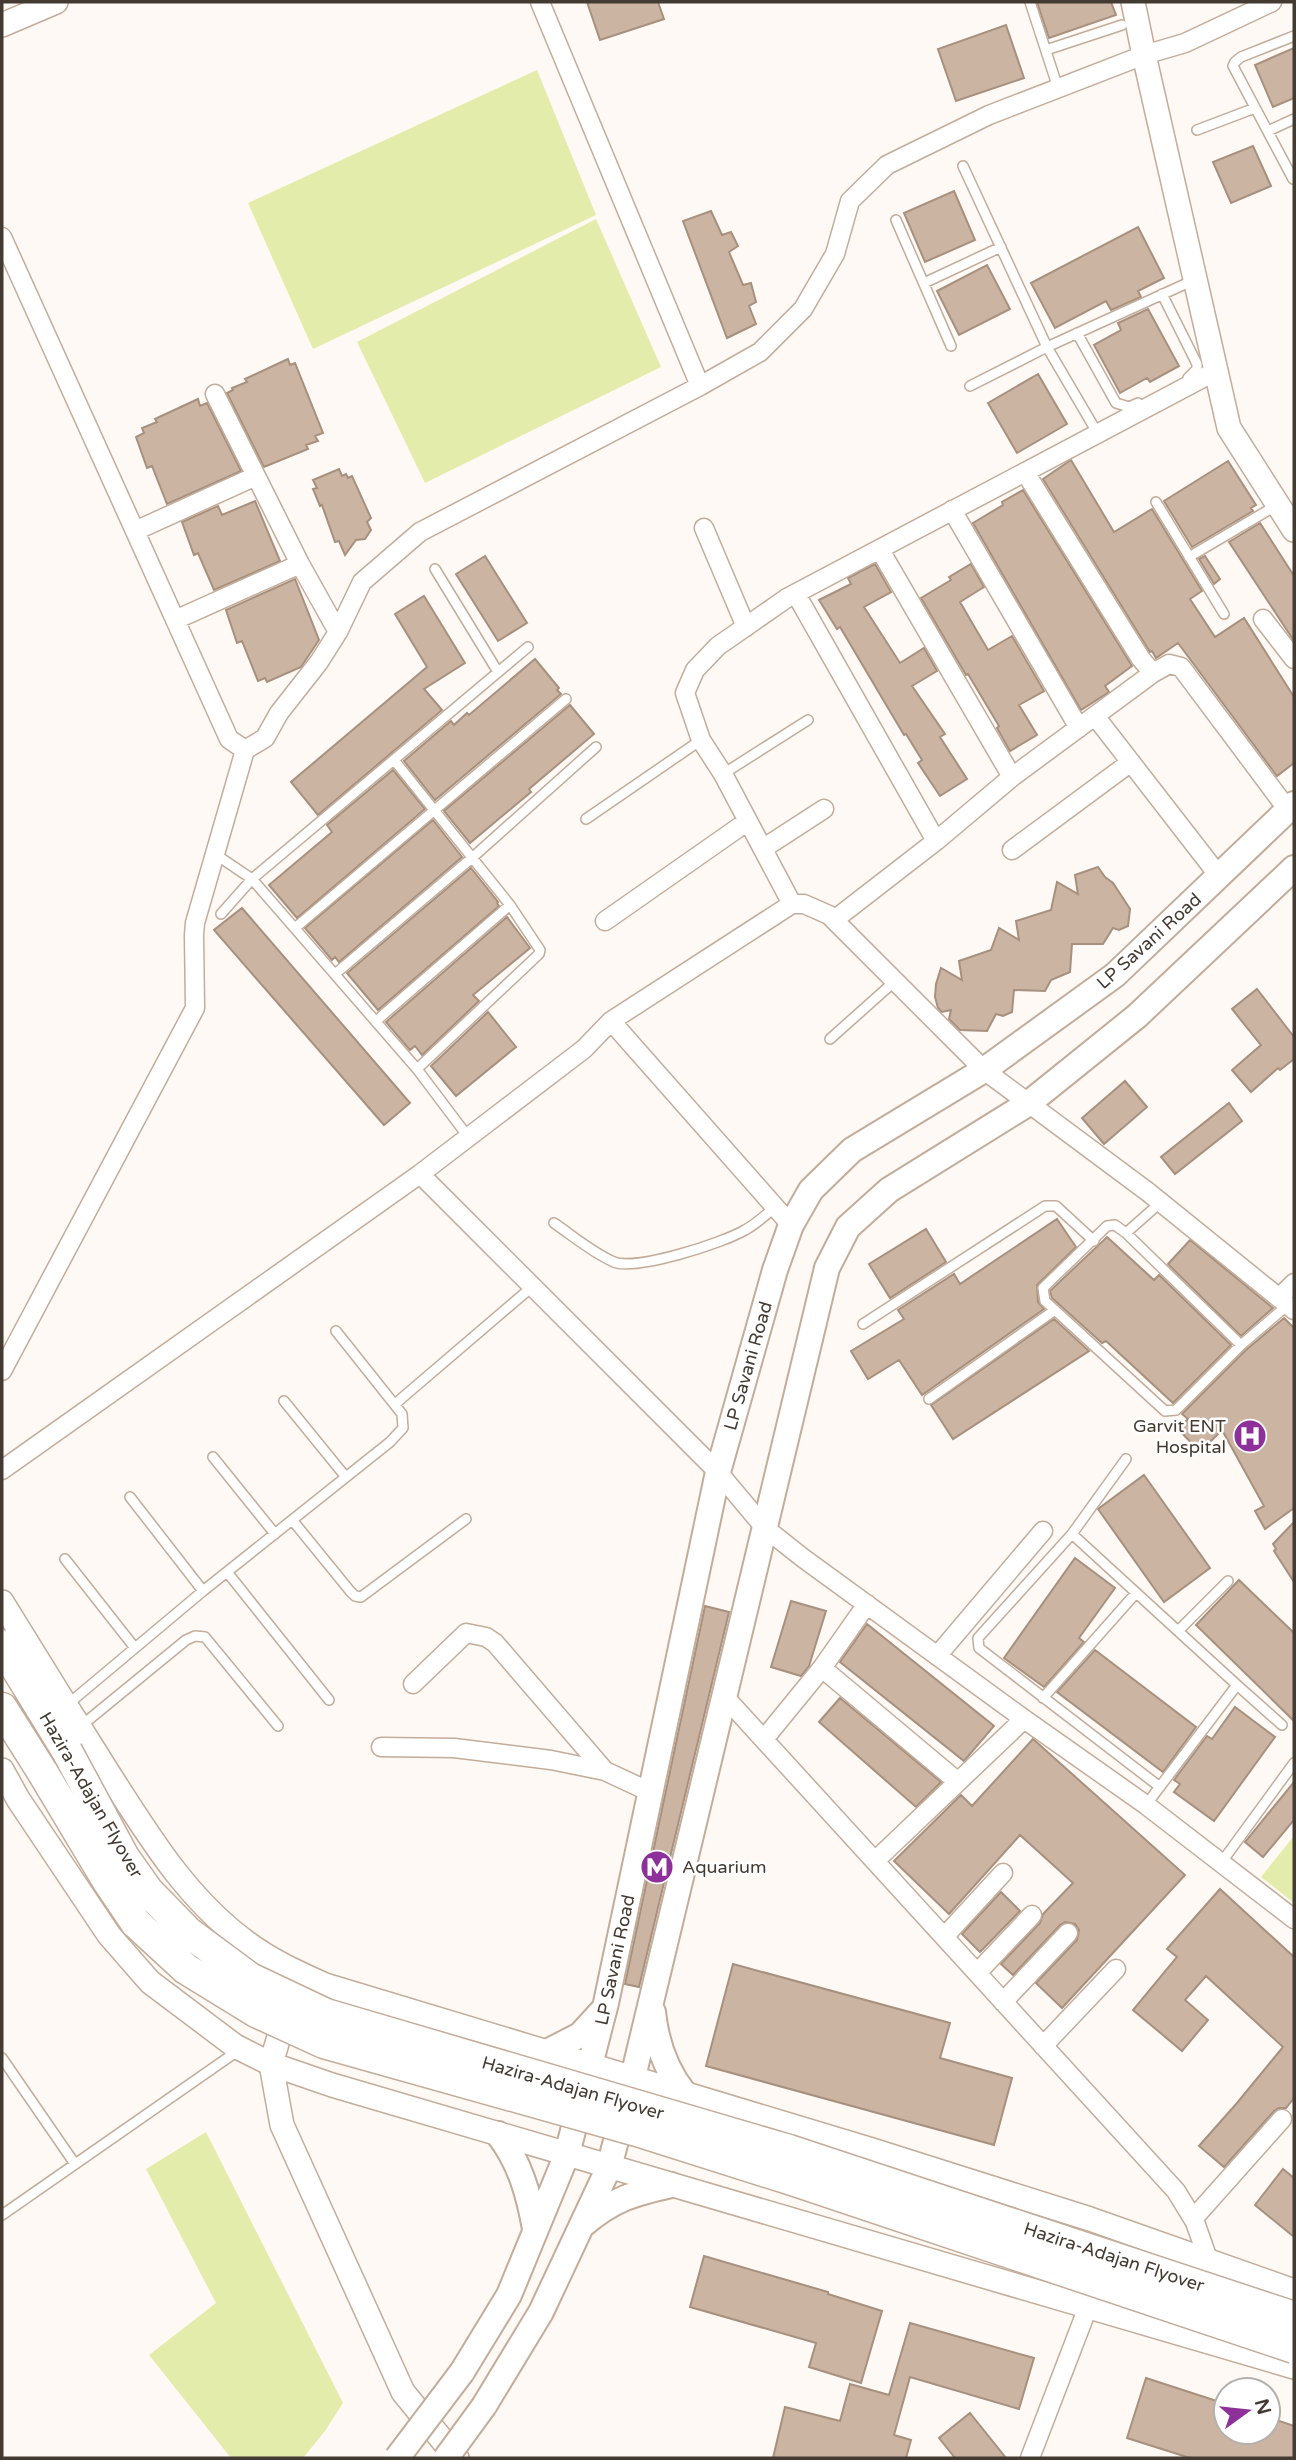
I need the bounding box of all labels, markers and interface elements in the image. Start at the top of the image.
street label: LP Savani Road [1092,888,1206,994]
street label: LP Savani Road [719,1299,777,1433]
place label: Garvit ENT Hospital [1133,1415,1226,1458]
hospital icon: Garvit ENT Hospital [1231,1417,1269,1455]
street label: Hazira-Adajan Flyover [34,1708,148,1882]
metro station icon: Aquarium [638,1848,676,1886]
place label: Aquarium [682,1856,767,1878]
street label: LP Savani Road [590,1893,640,2027]
street label: Hazira-Adajan Flyover [479,2051,667,2125]
street label: Hazira-Adajan Flyover [1021,2217,1207,2297]
north arrow [1212,2376,1282,2446]
text: N [1250,2397,1275,2417]

